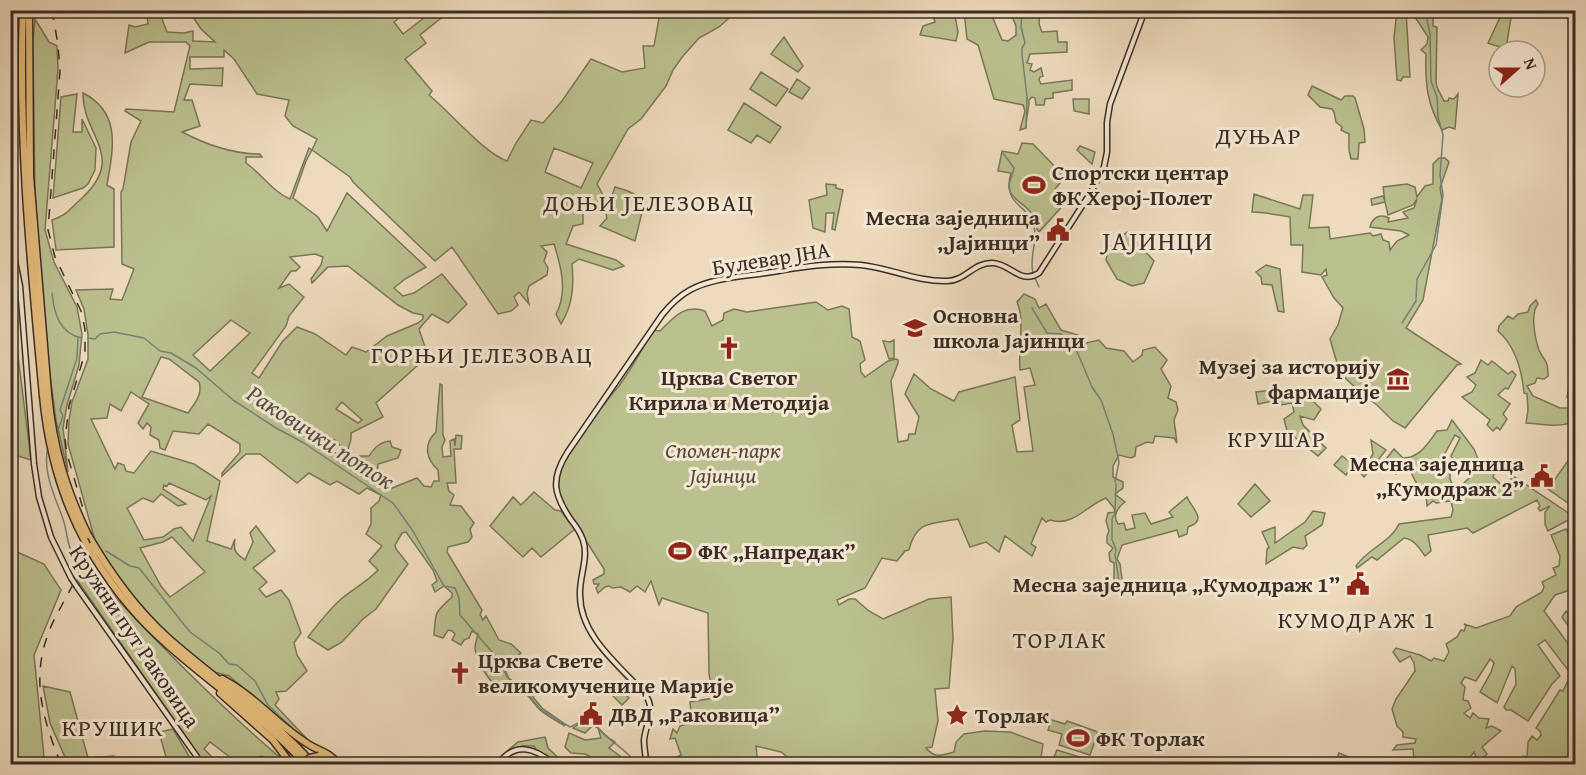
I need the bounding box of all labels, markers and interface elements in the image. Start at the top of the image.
north arrow [1487,39,1547,99]
text: N [1518,54,1544,73]
district label: ДУЊАР [1215,118,1302,153]
place label: Спортски центар ФК Херој-Полет [1052,156,1229,213]
sports icon: Спортски центар ФК Херој-Полет [1021,172,1047,198]
district label: ДОЊИ ЈЕЛЕЗОВАЦ [542,185,755,220]
place label: Месна заједница „Јајинци” [866,201,1041,258]
public building icon: Месна заједница „Јајинци” [1045,217,1071,243]
district label: ЈАЈИНЦИ [1099,221,1214,260]
street label: Булевар ЈНА [710,233,833,283]
place label: Основна школа Јајинци [933,299,1085,356]
school or university icon: Основна школа Јајинци [902,315,928,341]
church icon: Црква Светог Кирила и Методија [716,335,742,361]
district label: ГОРЊИ ЈЕЛЕЗОВАЦ [371,337,593,372]
place label: Музеј за историју фармације [1199,350,1380,407]
place label: Црква Светог Кирила и Методија [629,361,830,418]
museum icon: Музеј за историју фармације [1385,366,1411,392]
water label: Раковички поток [239,375,402,498]
district label: КРУШАР [1228,421,1326,456]
park label: Спомен-парк Јајинци [665,434,781,491]
place label: Месна заједница „Кумодраж 2” [1350,447,1525,504]
public building icon: Месна заједница „Кумодраж 2” [1529,463,1555,489]
place label: ФК „Напредак” [698,535,856,567]
street label: Кружни пут Раковица [62,538,208,734]
sports icon: ФК „Напредак” [667,538,693,564]
place label: Месна заједница „Кумодраж 1” [1013,568,1340,600]
public building icon: Месна заједница „Кумодраж 1” [1345,571,1371,597]
district label: КУМОДРАЖ 1 [1278,602,1436,637]
district label: ТОРЛАК [1013,622,1107,657]
place label: Црква Свете великомученице Марије [478,644,734,701]
church icon: Црква Свете великомученице Марије [447,660,473,686]
place label: ДВД „Раковица” [608,698,780,730]
place label: Торлак [975,699,1049,731]
public building icon: ДВД „Раковица” [578,701,604,727]
place icon: Торлак [944,702,970,728]
district label: КРУШИК [62,710,164,745]
place label: ФК Торлак [1096,722,1205,754]
sports icon: ФК Торлак [1065,725,1091,751]

